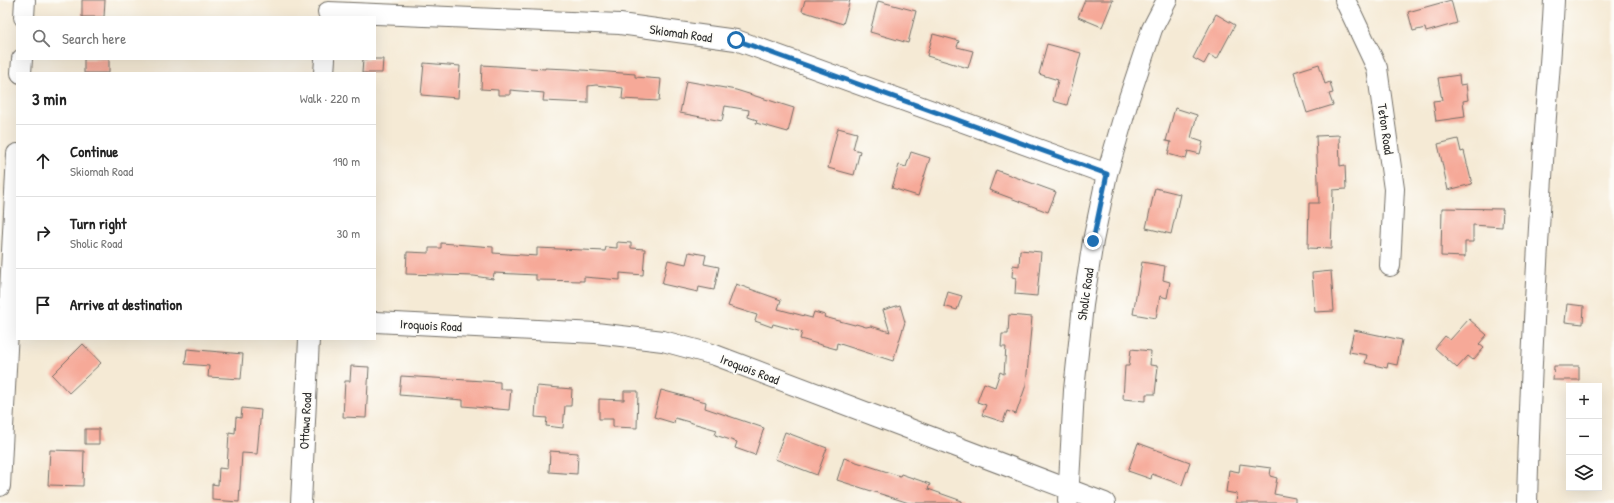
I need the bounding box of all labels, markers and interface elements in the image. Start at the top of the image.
search box [16,16,376,60]
street label: Skiomah Road [648,20,714,46]
icon: search [30,27,52,49]
text: Search here [62,28,126,49]
route start [727,31,745,49]
text: 3 min [32,87,67,110]
text: Walk · 220 m [300,89,360,107]
street label: Teton Road [1374,102,1398,156]
text: Continue [70,141,118,162]
icon: ahead [32,150,54,172]
text: 190 m [333,152,360,170]
text: Skiomah Road [70,162,133,180]
text: Turn right [70,213,126,234]
icon: right [32,222,54,244]
text: 30 m [337,224,360,242]
route end [1084,232,1102,250]
text: Sholic Road [70,234,122,252]
street label: Sholic Road [1072,267,1098,321]
icon: arrive [32,294,54,316]
text: Arrive at destination [70,294,182,315]
street label: Iroquois Road [400,314,462,336]
street label: Iroquois Road [718,349,782,389]
map controls [1566,383,1602,491]
button: + [1566,383,1602,419]
street label: Ottawa Road [295,392,315,450]
button: − [1566,419,1602,455]
button: layers [1566,455,1602,491]

